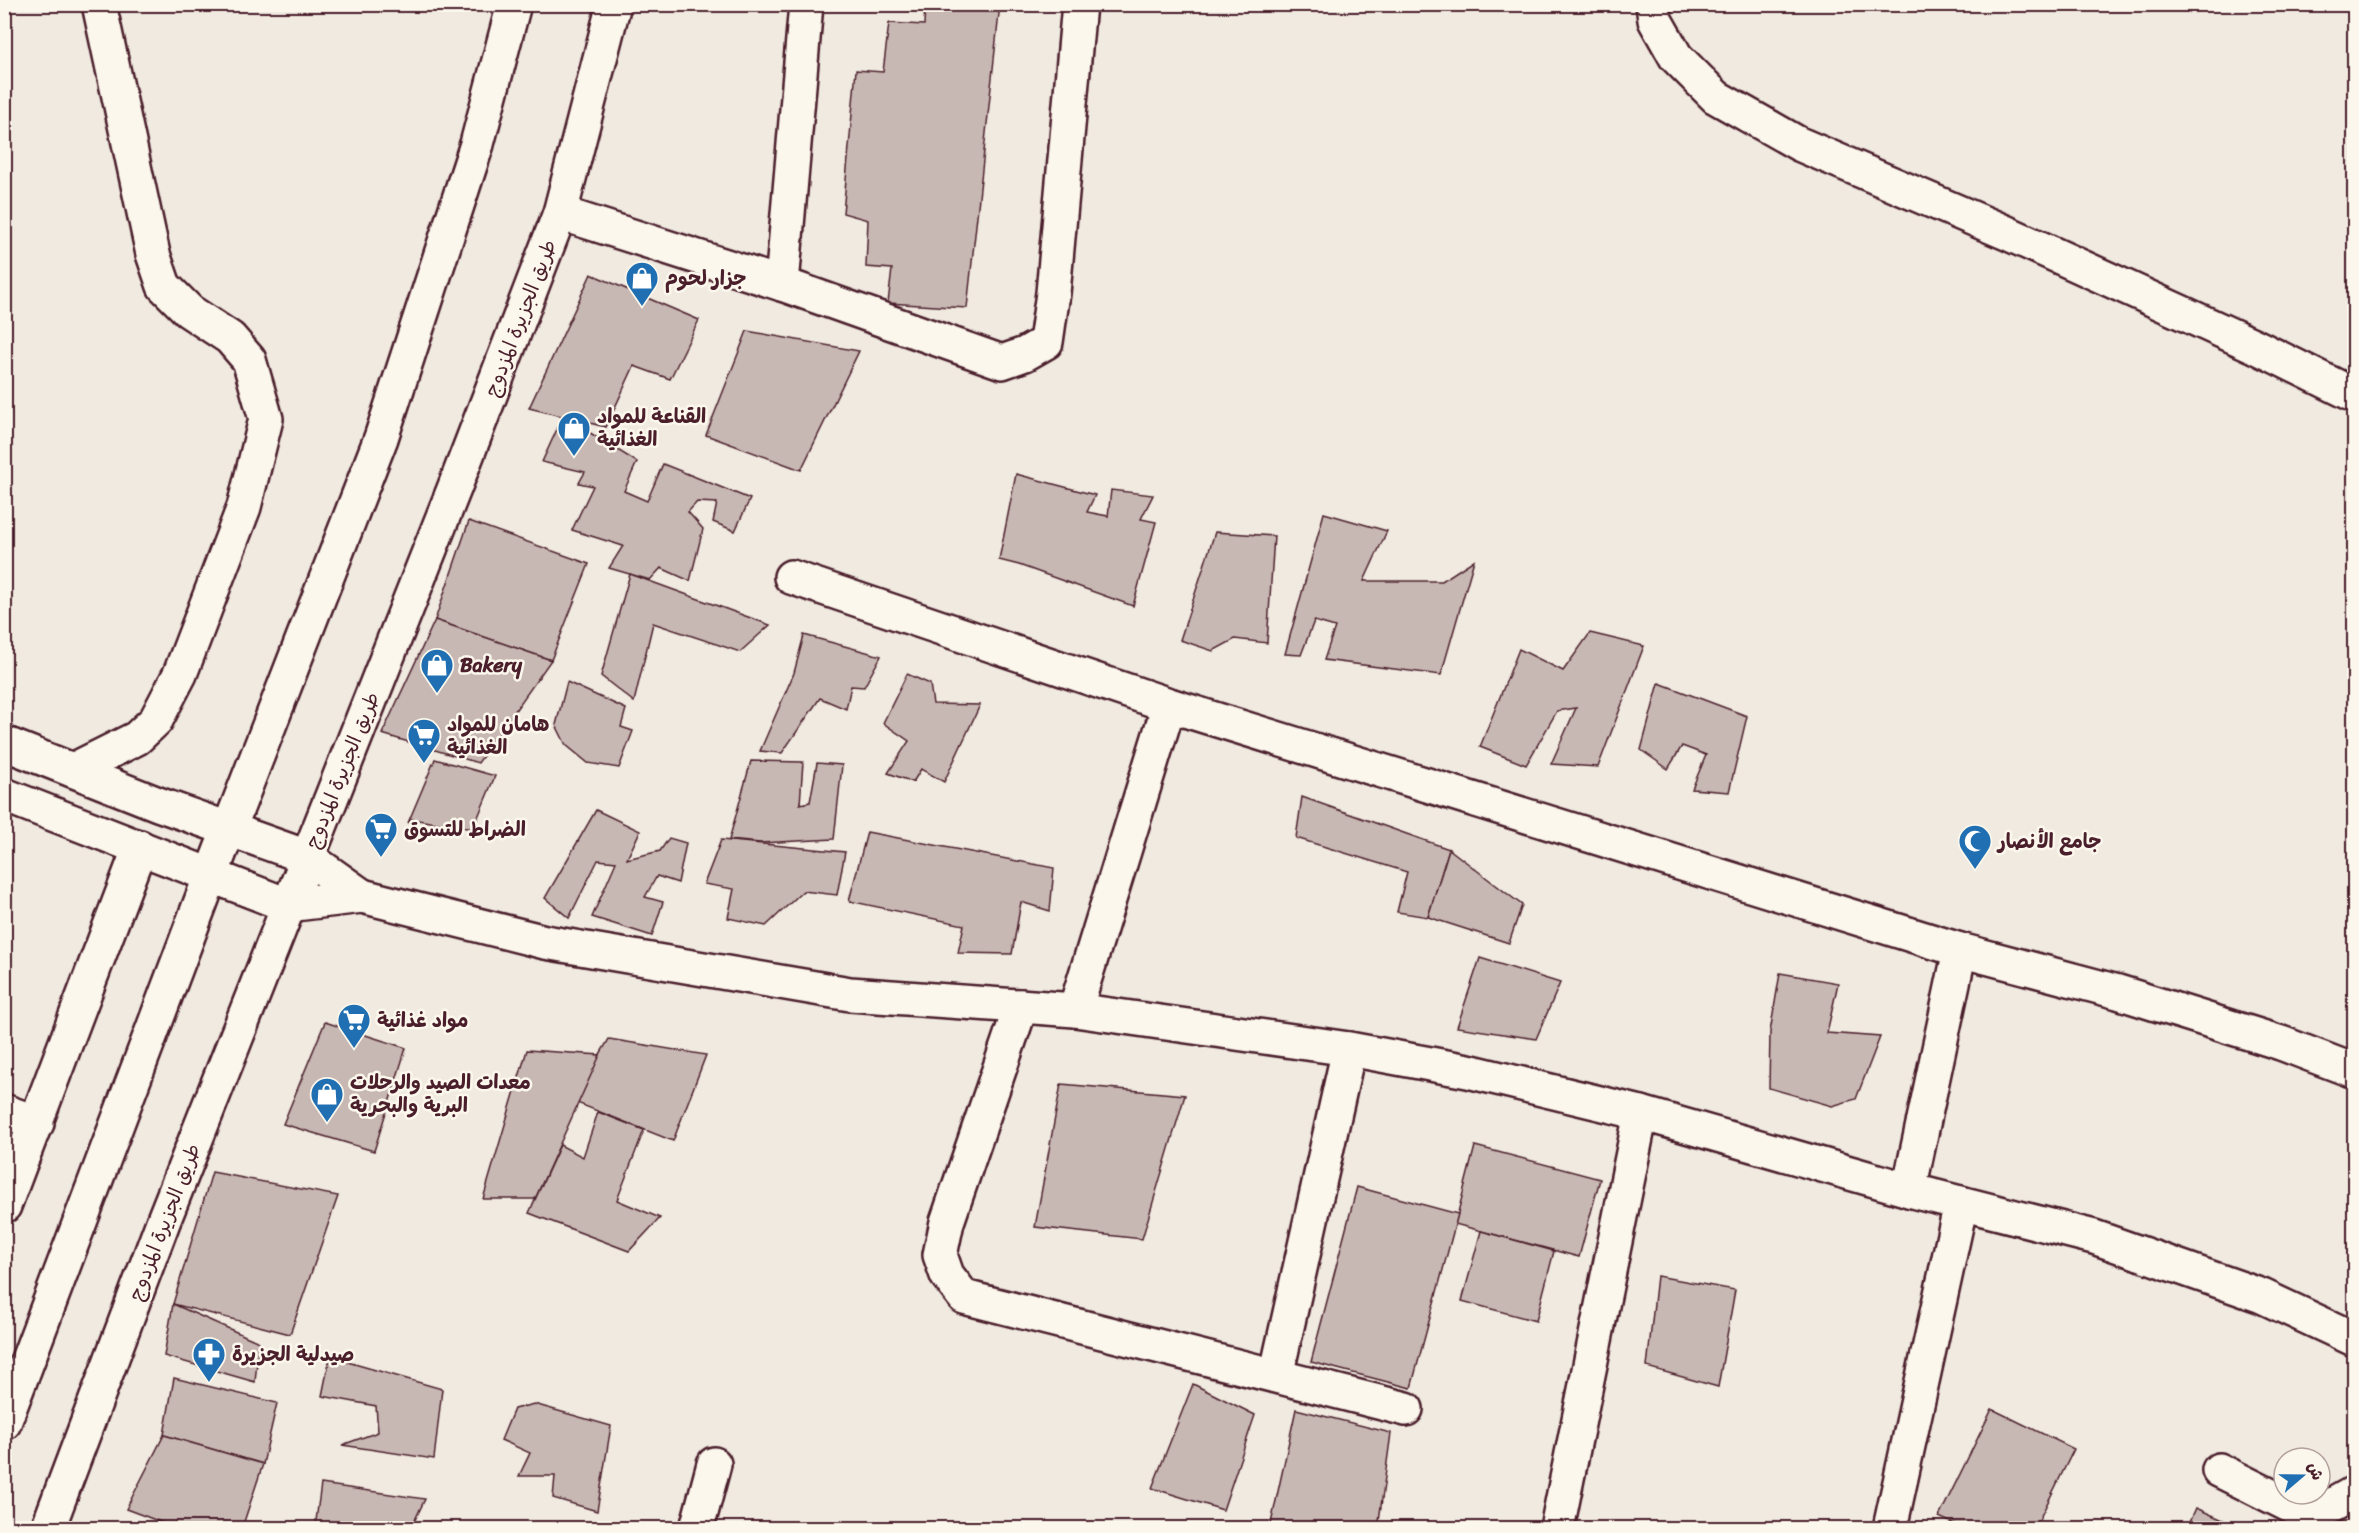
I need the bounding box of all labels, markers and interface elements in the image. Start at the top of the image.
street label: طريق الجزيرة المزدوج [474,234,567,402]
shop icon: جزار لحوم [624,260,660,307]
place label: جزار لحوم [665,261,746,296]
place label: القناعة للمواد الغذائية [597,399,706,457]
shop icon: القناعة للمواد الغذائية [556,410,592,457]
shop icon: Bakery [419,647,455,694]
place label: Bakery [460,648,523,683]
street label: طريق الجزيرة المزدوج [295,687,390,854]
place label: هامان للمواد الغذائية [447,707,549,765]
supermarket icon: هامان للمواد الغذائية [406,717,442,764]
supermarket icon: الضراط للتسوق [363,811,399,858]
place label: الضراط للتسوق [404,812,526,847]
mosque icon: جامع الأنصار [1957,823,1993,870]
place label: جامع الأنصار [1996,824,2101,859]
supermarket icon: مواد غذائية [336,1002,372,1049]
place label: مواد غذائية [377,1003,469,1038]
place label: معدات الصيد والرحلات البرية والبحرية [350,1065,531,1123]
shop icon: معدات الصيد والرحلات البرية والبحرية [309,1076,345,1123]
street label: طريق الجزيرة المزدوج [118,1138,211,1306]
pharmacy icon: صيدلية الجزيرة [191,1336,227,1383]
place label: صيدلية الجزيرة [232,1337,354,1372]
north arrow [2272,1446,2332,1506]
text: ش [2299,1458,2332,1484]

